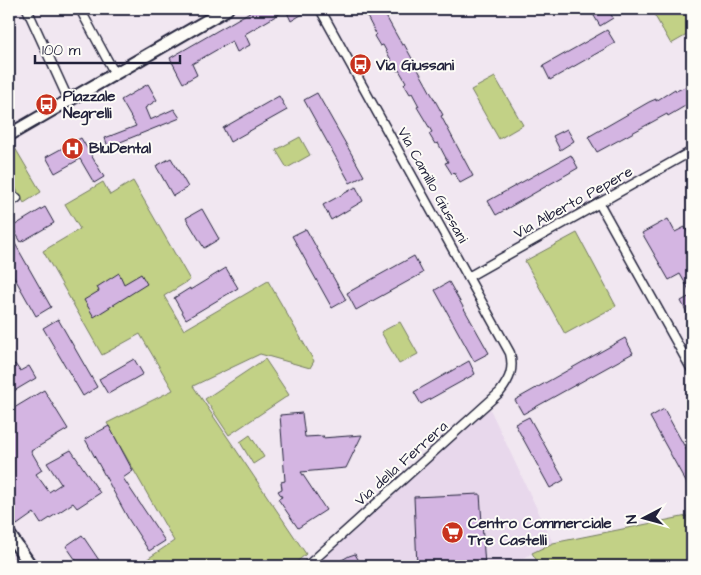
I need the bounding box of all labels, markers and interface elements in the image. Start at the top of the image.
scale bar [35,32,180,64]
text: 100 m [42,40,81,61]
bus stop icon: Via Giussani [348,53,372,77]
place label: Via Giussani [375,55,455,76]
place label: Piazzale Negrelli [63,86,115,126]
bus stop icon: Piazzale Negrelli [35,93,59,117]
street label: Via Camillo Giussani [392,124,473,248]
hospital icon: BluDental [61,136,85,160]
place label: BluDental [89,138,152,159]
street label: Via Alberto Pepere [510,161,637,244]
street label: Via della Ferrera [350,416,453,511]
north arrow [618,492,668,542]
place label: Centro Commerciale Tre Castelli [467,513,612,551]
text: N [622,514,642,525]
supermarket icon: Centro Commerciale Tre Castelli [440,520,464,544]

